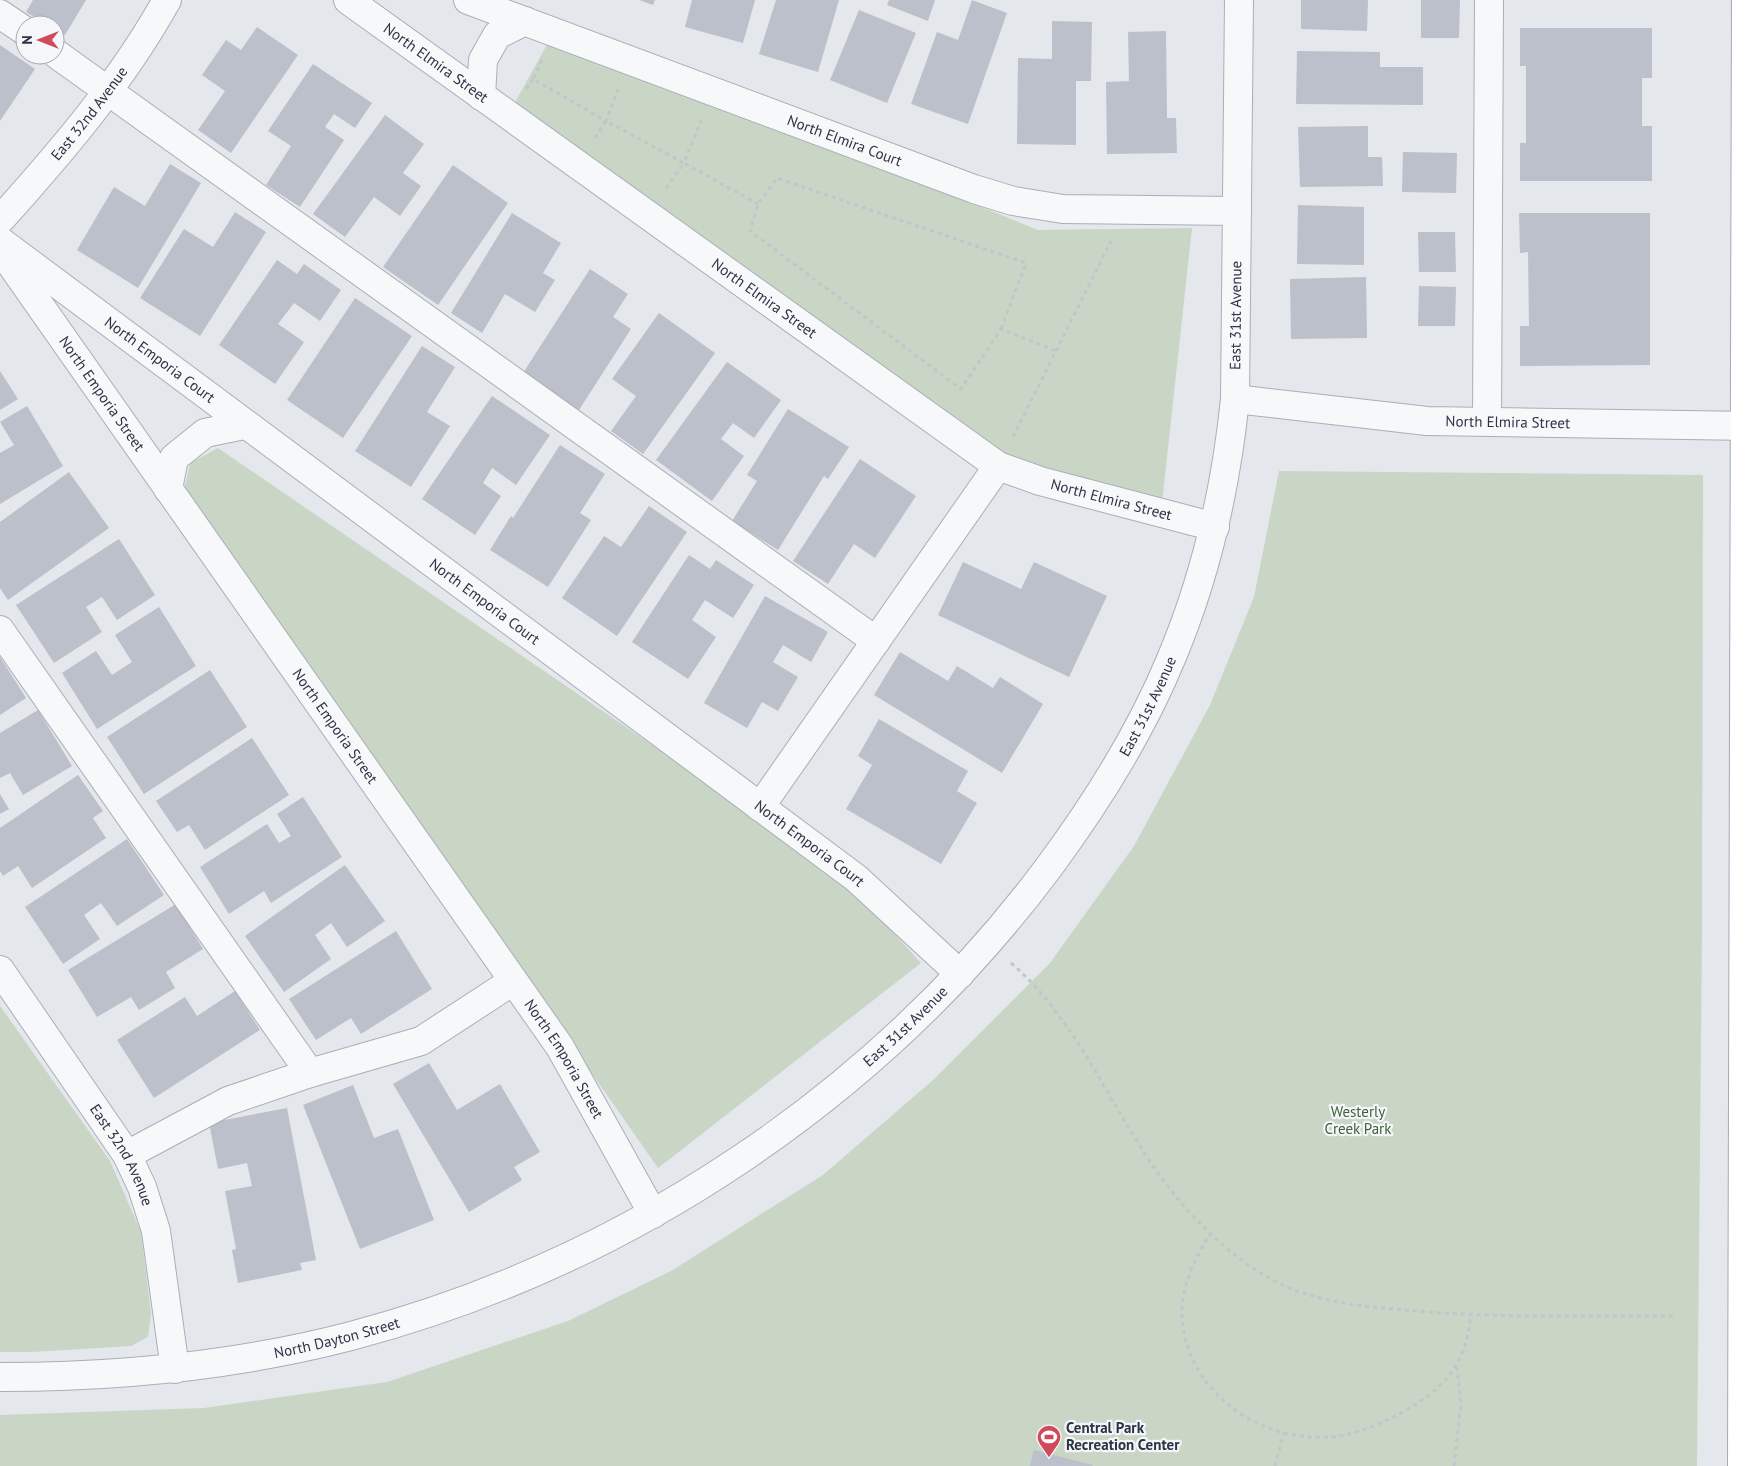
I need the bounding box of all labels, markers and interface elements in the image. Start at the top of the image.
north arrow [15,15,65,65]
street label: North Elmira Street [380,18,492,107]
text: N [18,35,36,45]
street label: East 32nd Avenue [46,63,131,164]
street label: North Elmira Court [785,110,905,170]
street label: North Elmira Street [708,254,821,342]
street label: East 31st Avenue [1225,261,1245,370]
street label: North Emporia Court [101,312,219,407]
street label: North Emporia Street [55,332,149,455]
street label: North Elmira Street [1445,411,1570,432]
street label: North Elmira Street [1049,474,1174,524]
street label: North Emporia Court [426,554,544,648]
street label: East 31st Avenue [1115,653,1180,759]
street label: North Emporia Street [288,665,382,787]
street label: North Emporia Court [751,796,869,890]
street label: East 31st Avenue [859,982,951,1071]
street label: North Emporia Street [520,995,608,1122]
street label: East 32nd Avenue [86,1100,157,1208]
park label: Westerly Creek Park [1325,1102,1392,1138]
street label: North Dayton Street [272,1313,402,1362]
place label: Central Park Recreation Center [1066,1418,1180,1454]
sports icon: Central Park Recreation Center [1036,1424,1062,1458]

